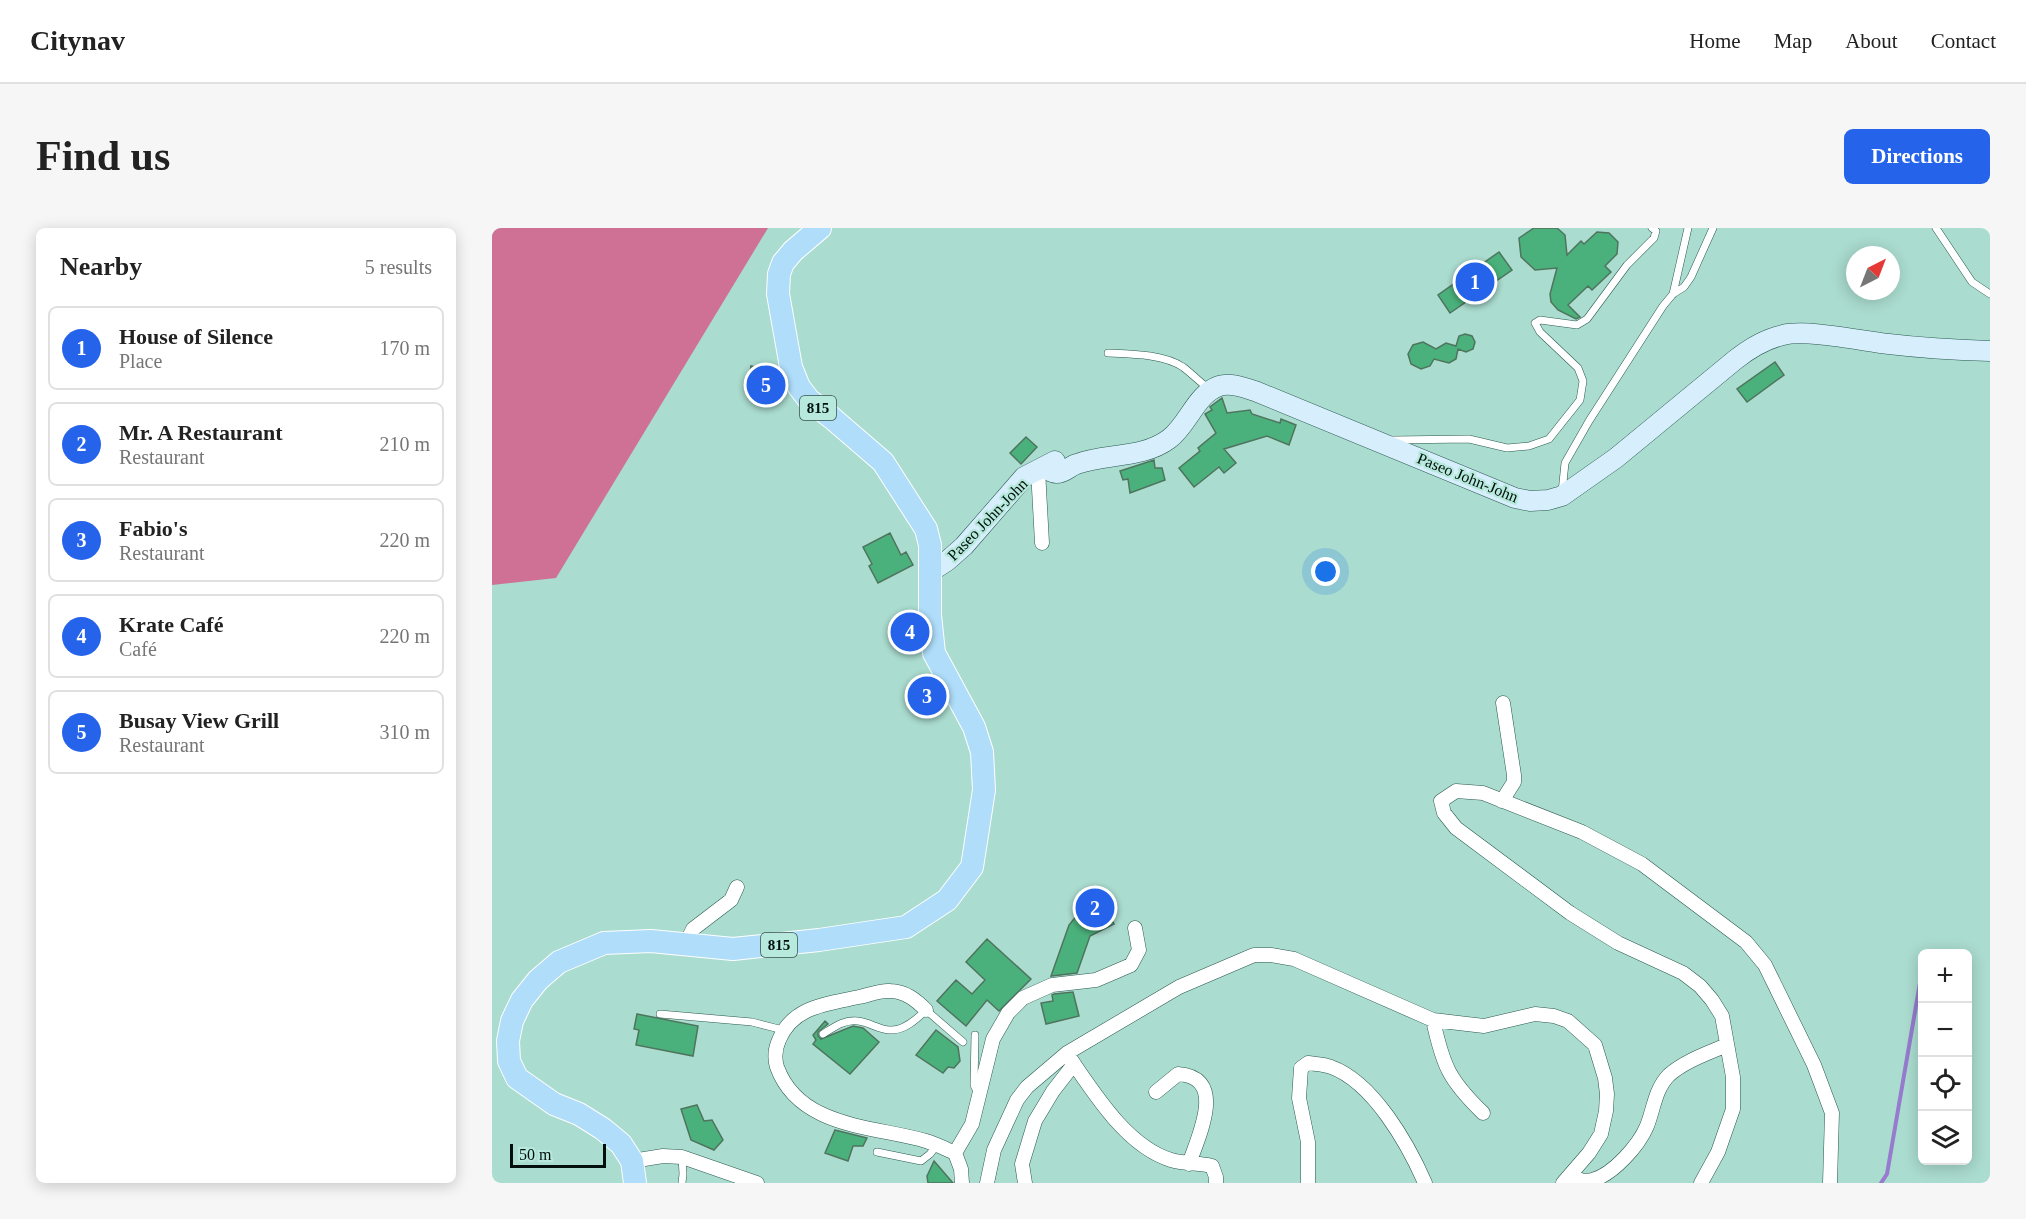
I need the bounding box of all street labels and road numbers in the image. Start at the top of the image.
road number: 815 [800,396,836,420]
street label: Paseo John-John [1415,450,1521,505]
street label: Paseo John-John [944,475,1031,564]
road number: 815 [761,933,797,957]

